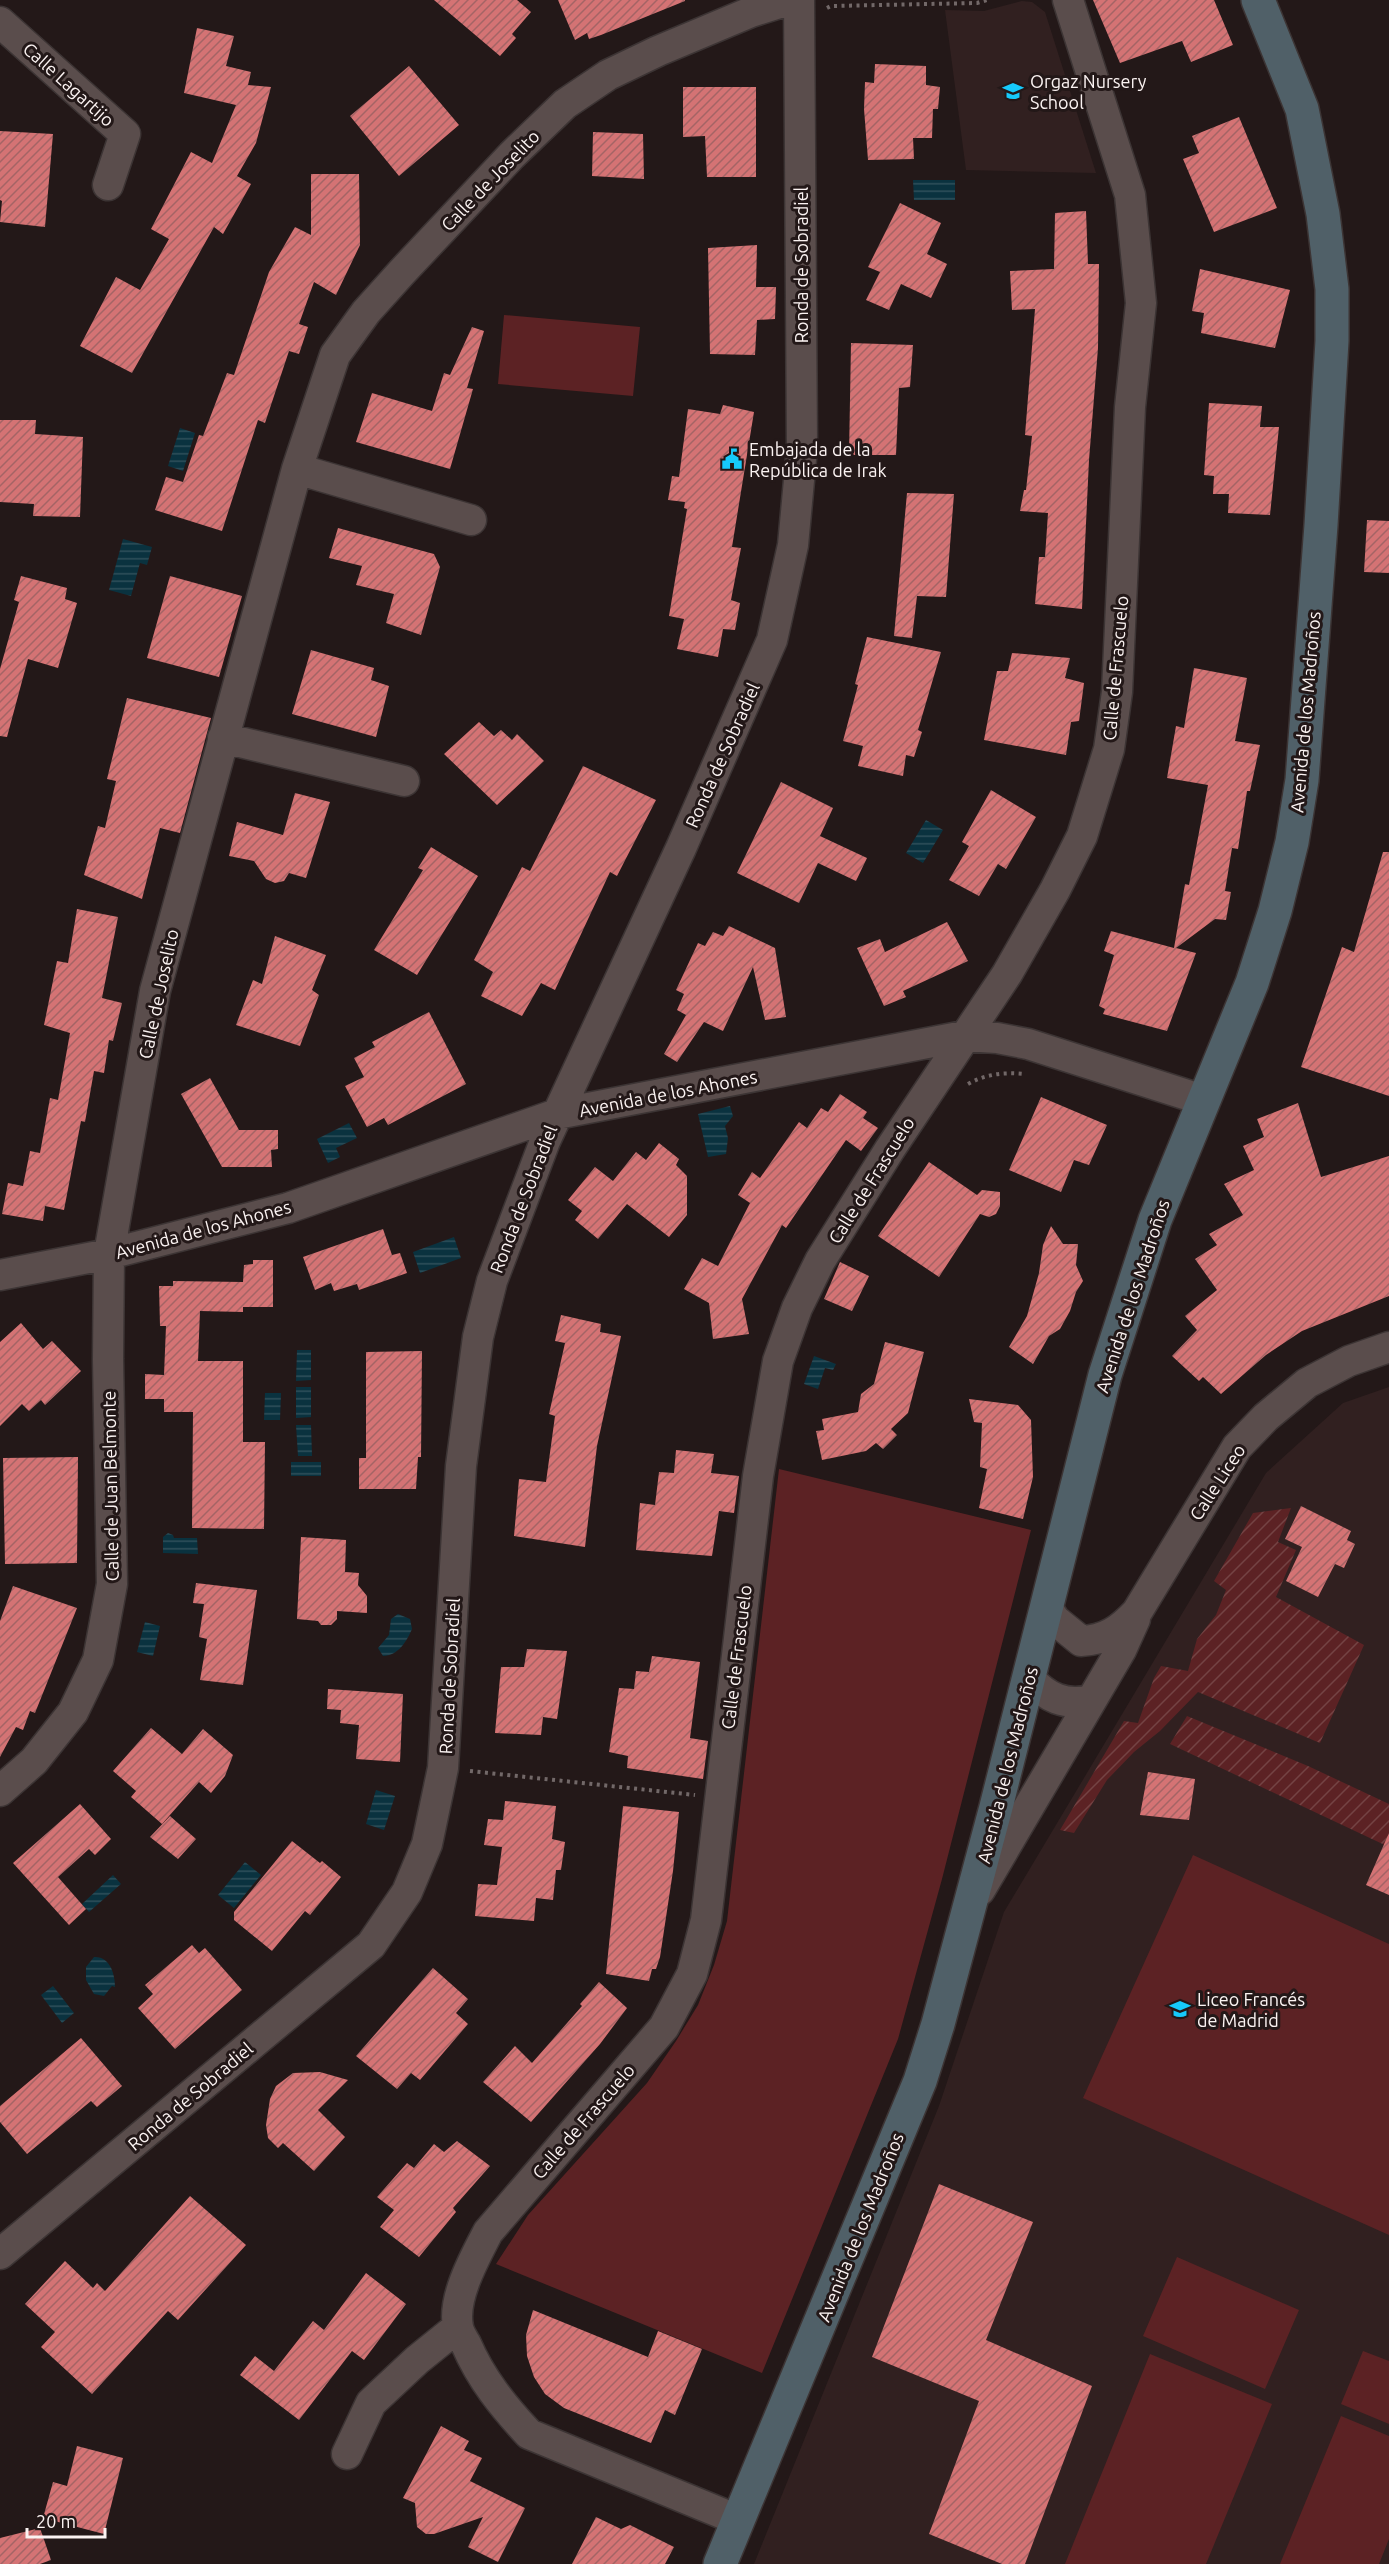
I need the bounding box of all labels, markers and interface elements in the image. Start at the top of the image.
street label: Calle Lagartijo [20,38,118,130]
place label: Orgaz Nursery School [1030,71,1147,112]
school or university icon: Orgaz Nursery School [1001,79,1025,103]
street label: Calle de Joselito [437,126,543,234]
street label: Ronda de Sobradiel [791,186,811,343]
place label: Embajada de la República de Irak [749,439,887,480]
public building icon: Embajada de la República de Irak [720,447,744,471]
street label: Calle de Frascuelo [1099,595,1131,741]
street label: Avenida de los Madroños [1286,610,1324,813]
street label: Ronda de Sobradiel [681,679,763,831]
street label: Calle de Joselito [134,927,182,1061]
street label: Avenida de los Ahones [577,1066,759,1120]
street label: Calle de Frascuelo [824,1113,918,1247]
street label: Ronda de Sobradiel [486,1122,560,1276]
street label: Avenida de los Ahones [113,1196,293,1262]
street label: Avenida de los Madroños [1091,1197,1173,1395]
street label: Calle de Juan Belmonte [98,1391,122,1581]
street label: Calle Liceo [1185,1440,1249,1524]
street label: Calle de Frascuelo [717,1584,755,1730]
street label: Ronda de Sobradiel [435,1597,463,1755]
street label: Avenida de los Madroños [973,1664,1041,1865]
place label: Liceo Francés de Madrid [1197,1989,1305,2030]
school or university icon: Liceo Francés de Madrid [1168,1997,1192,2021]
street label: Ronda de Sobradiel [124,2038,257,2154]
street label: Calle de Frascuelo [528,2060,638,2182]
street label: Avenida de los Madroños [813,2130,907,2324]
scale bar [27,2501,105,2539]
text: 20 m [36,2511,76,2531]

